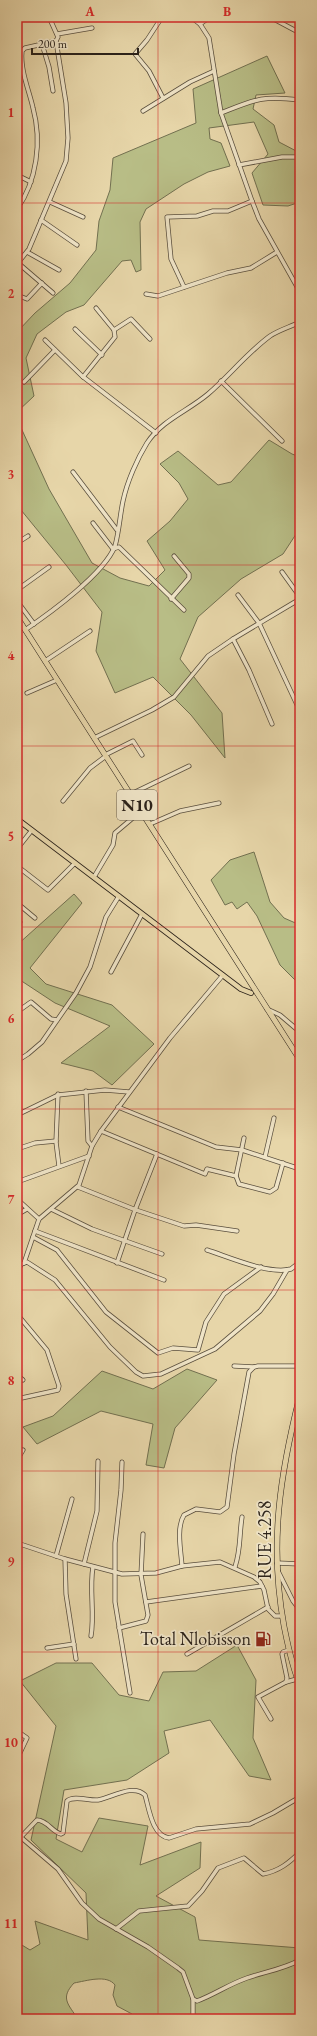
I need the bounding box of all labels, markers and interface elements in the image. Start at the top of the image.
text: A [84,3,95,20]
text: B [223,3,231,20]
scale bar [32,30,138,56]
text: 200 m [38,36,68,52]
text: 1 [8,104,15,121]
text: 2 [8,285,15,302]
text: 3 [8,466,15,483]
text: 4 [8,647,15,664]
road number: N10 [117,790,157,820]
text: 5 [8,828,14,845]
text: 6 [8,1010,15,1027]
text: 7 [8,1191,15,1208]
text: 8 [8,1372,15,1389]
street label: RUE 4.258 [253,1501,276,1579]
text: 9 [8,1553,15,1570]
place label: Total Nlobisson [140,1627,251,1650]
fuel station icon: Total Nlobisson [254,1630,272,1648]
text: 10 [4,1734,18,1751]
text: 11 [4,1915,18,1932]

